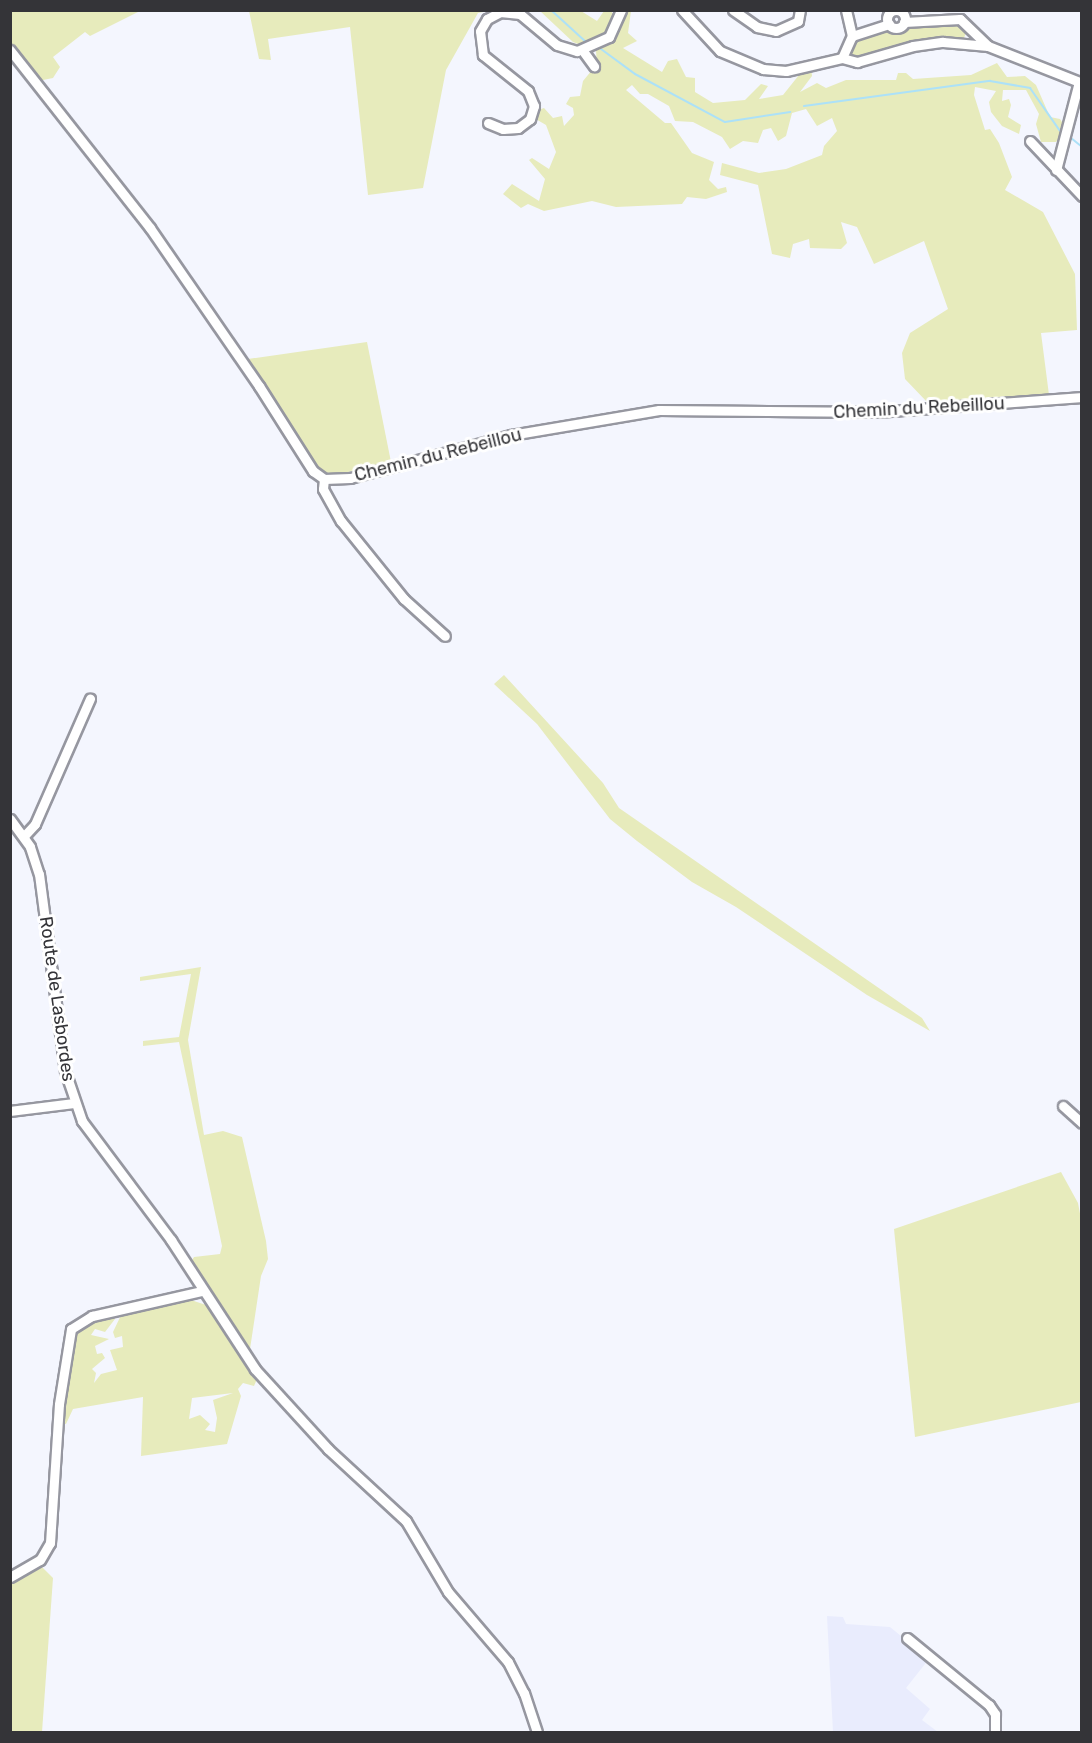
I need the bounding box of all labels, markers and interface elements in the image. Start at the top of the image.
street label: Chemin du Rebeillou [833,393,1005,423]
street label: Chemin du Rebeillou [352,424,524,486]
street label: Route de Lasbordes [35,915,79,1083]

